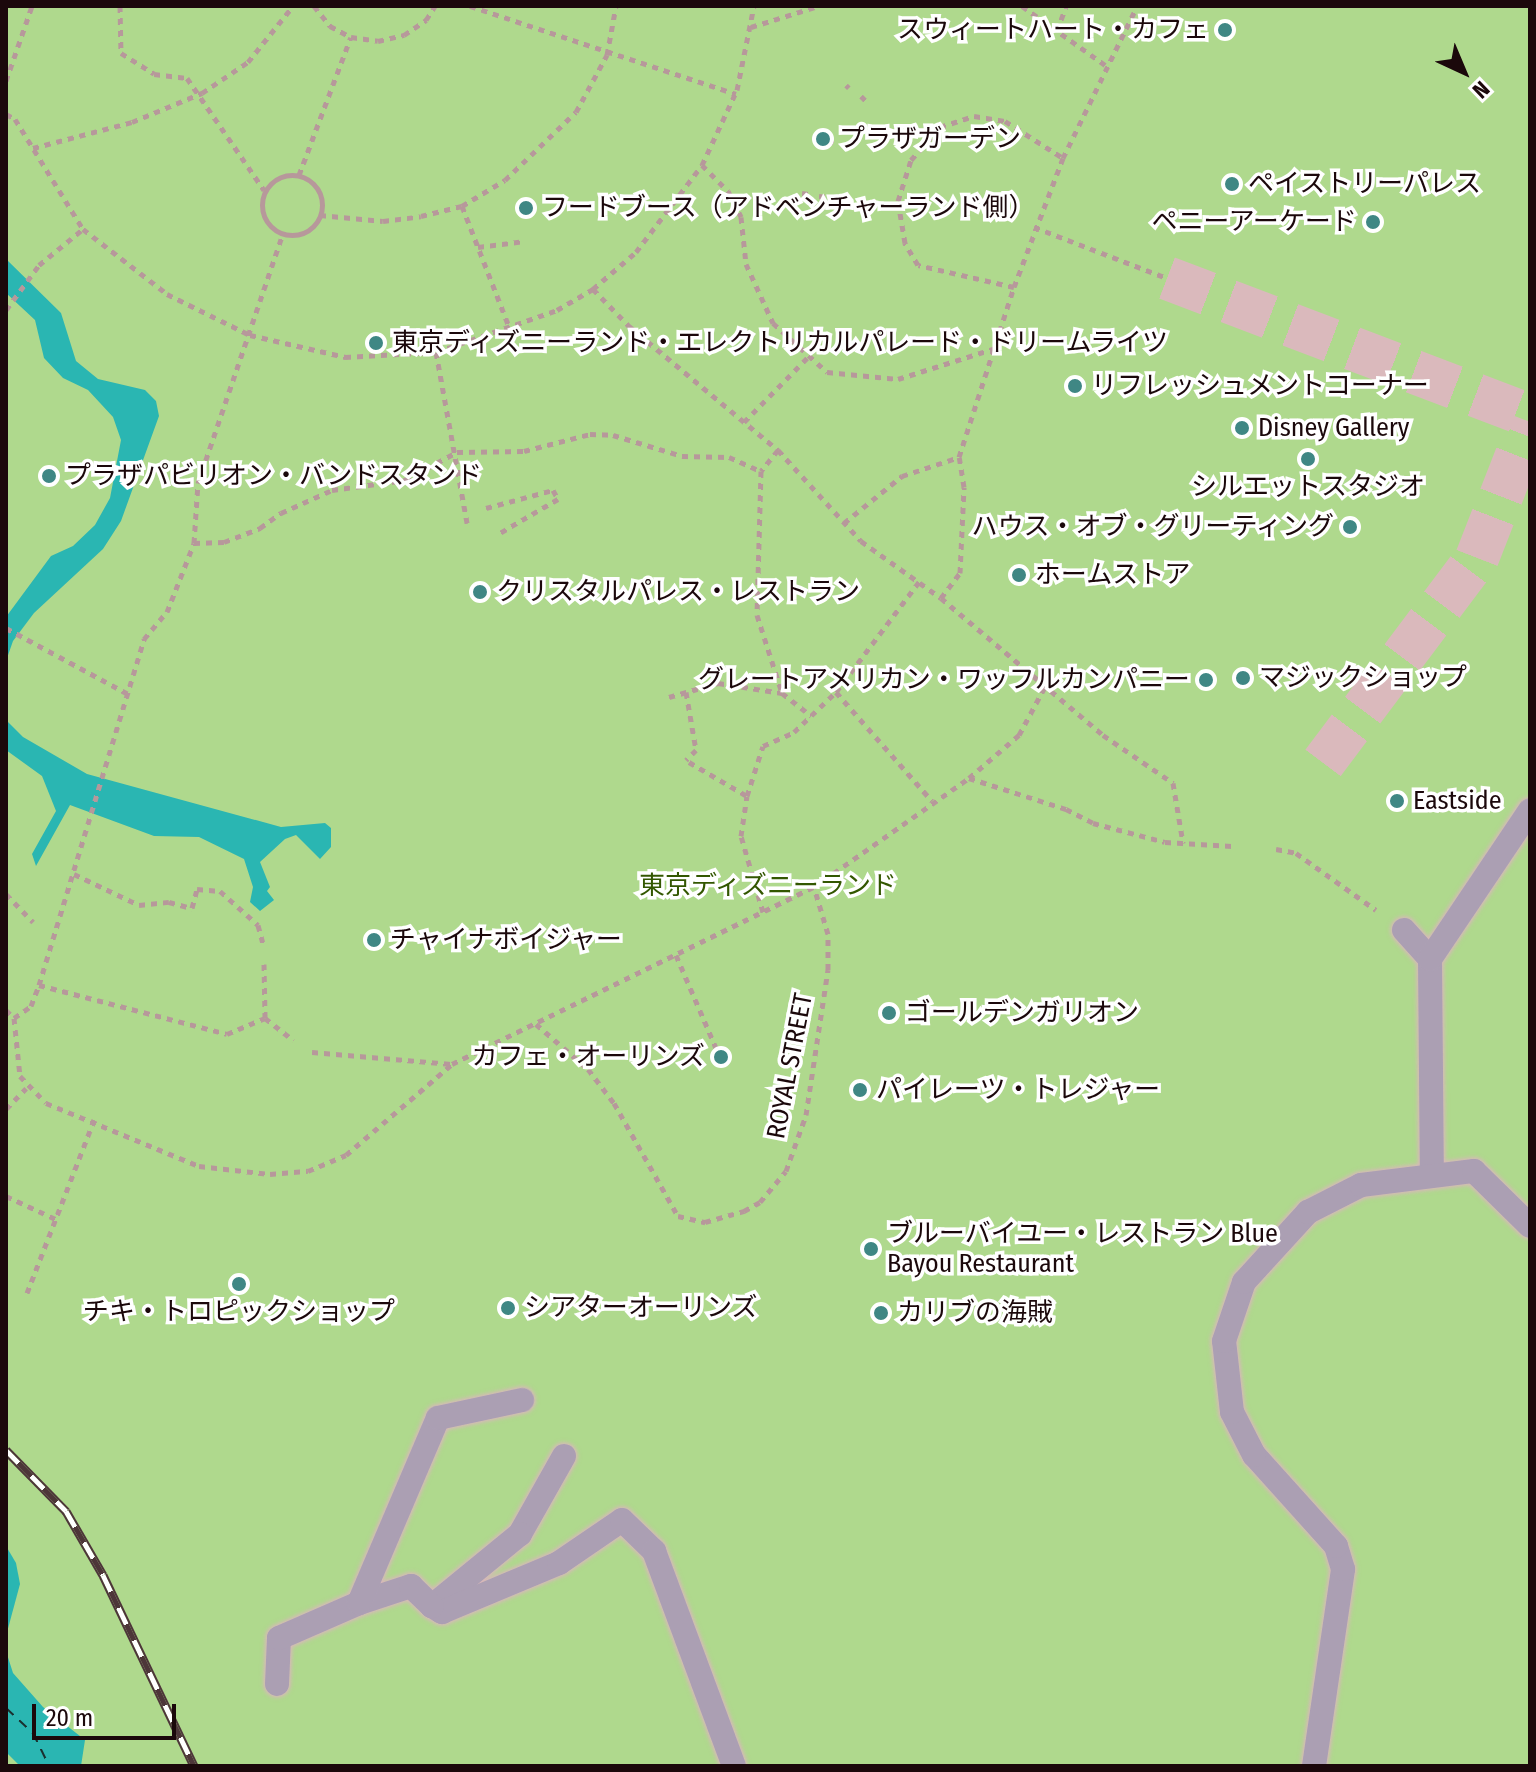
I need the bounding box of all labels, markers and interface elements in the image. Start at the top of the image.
place label: スウィートハート・カフェ [897,14,1209,46]
marker: スウィートハート・カフェ [1216,21,1234,39]
north arrow [1424,32,1504,112]
text: N [1467,75,1495,104]
place label: プラザガーデン [839,123,1021,155]
marker: プラザガーデン [814,130,832,148]
place label: ペイストリーパレス [1248,168,1482,200]
marker: ペイストリーパレス [1223,175,1241,193]
place label: フードブース（アドベンチャーランド側） [542,192,1036,224]
marker: フードブース（アドベンチャーランド側） [517,199,535,217]
place label: ペニーアーケード [1151,206,1357,238]
marker: ペニーアーケード [1364,213,1382,231]
place label: 東京ディズニーランド・エレクトリカルパレード・ドリームライツ [392,327,1172,359]
marker: 東京ディズニーランド・エレクトリカルパレード・ドリームライツ [367,334,385,352]
place label: リフレッシュメントコーナー [1091,370,1429,402]
marker: リフレッシュメントコーナー [1066,377,1084,395]
place label: Disney Gallery [1258,412,1409,444]
marker: Disney Gallery [1233,419,1251,437]
marker: シルエットスタジオ [1299,450,1317,468]
place label: プラザパビリオン・バンドスタンド [65,460,481,492]
marker: プラザパビリオン・バンドスタンド [40,467,58,485]
place label: シルエットスタジオ [1191,471,1425,503]
place label: ハウス・オブ・グリーティング [970,511,1334,543]
marker: ハウス・オブ・グリーティング [1341,518,1359,536]
place label: ホームストア [1035,559,1191,591]
marker: ホームストア [1010,566,1028,584]
place label: クリスタルパレス・レストラン [496,576,860,608]
marker: クリスタルパレス・レストラン [471,583,489,601]
place label: マジックショップ [1259,662,1467,694]
place label: グレートアメリカン・ワッフルカンパニー [696,664,1190,696]
marker: マジックショップ [1234,669,1252,687]
marker: グレートアメリカン・ワッフルカンパニー [1197,671,1215,689]
place label: Eastside [1413,785,1501,817]
marker: Eastside [1388,792,1406,810]
park label: 東京ディズニーランド [638,870,898,902]
place label: チャイナボイジャー [390,924,624,956]
marker: チャイナボイジャー [365,931,383,949]
street label: ROYAL STREET [761,991,819,1141]
place label: ゴールデンガリオン [905,997,1139,1029]
marker: ゴールデンガリオン [880,1004,898,1022]
place label: カフェ・オーリンズ [471,1041,705,1073]
marker: カフェ・オーリンズ [712,1048,730,1066]
place label: パイレーツ・トレジャー [876,1074,1162,1106]
marker: パイレーツ・トレジャー [851,1081,869,1099]
place label: ブルーバイユー・レストラン Blue Bayou Restaurant [887,1218,1279,1280]
marker: ブルーバイユー・レストラン Blue Bayou Restaurant [862,1240,880,1258]
marker: チキ・トロピックショップ [230,1275,248,1293]
place label: シアターオーリンズ [524,1292,758,1324]
place label: チキ・トロピックショップ [83,1296,395,1328]
place label: カリブの海賊 [897,1297,1053,1329]
marker: シアターオーリンズ [499,1299,517,1317]
marker: カリブの海賊 [872,1304,890,1322]
scale bar [36,1688,180,1738]
text: 20 m [46,1704,93,1732]

